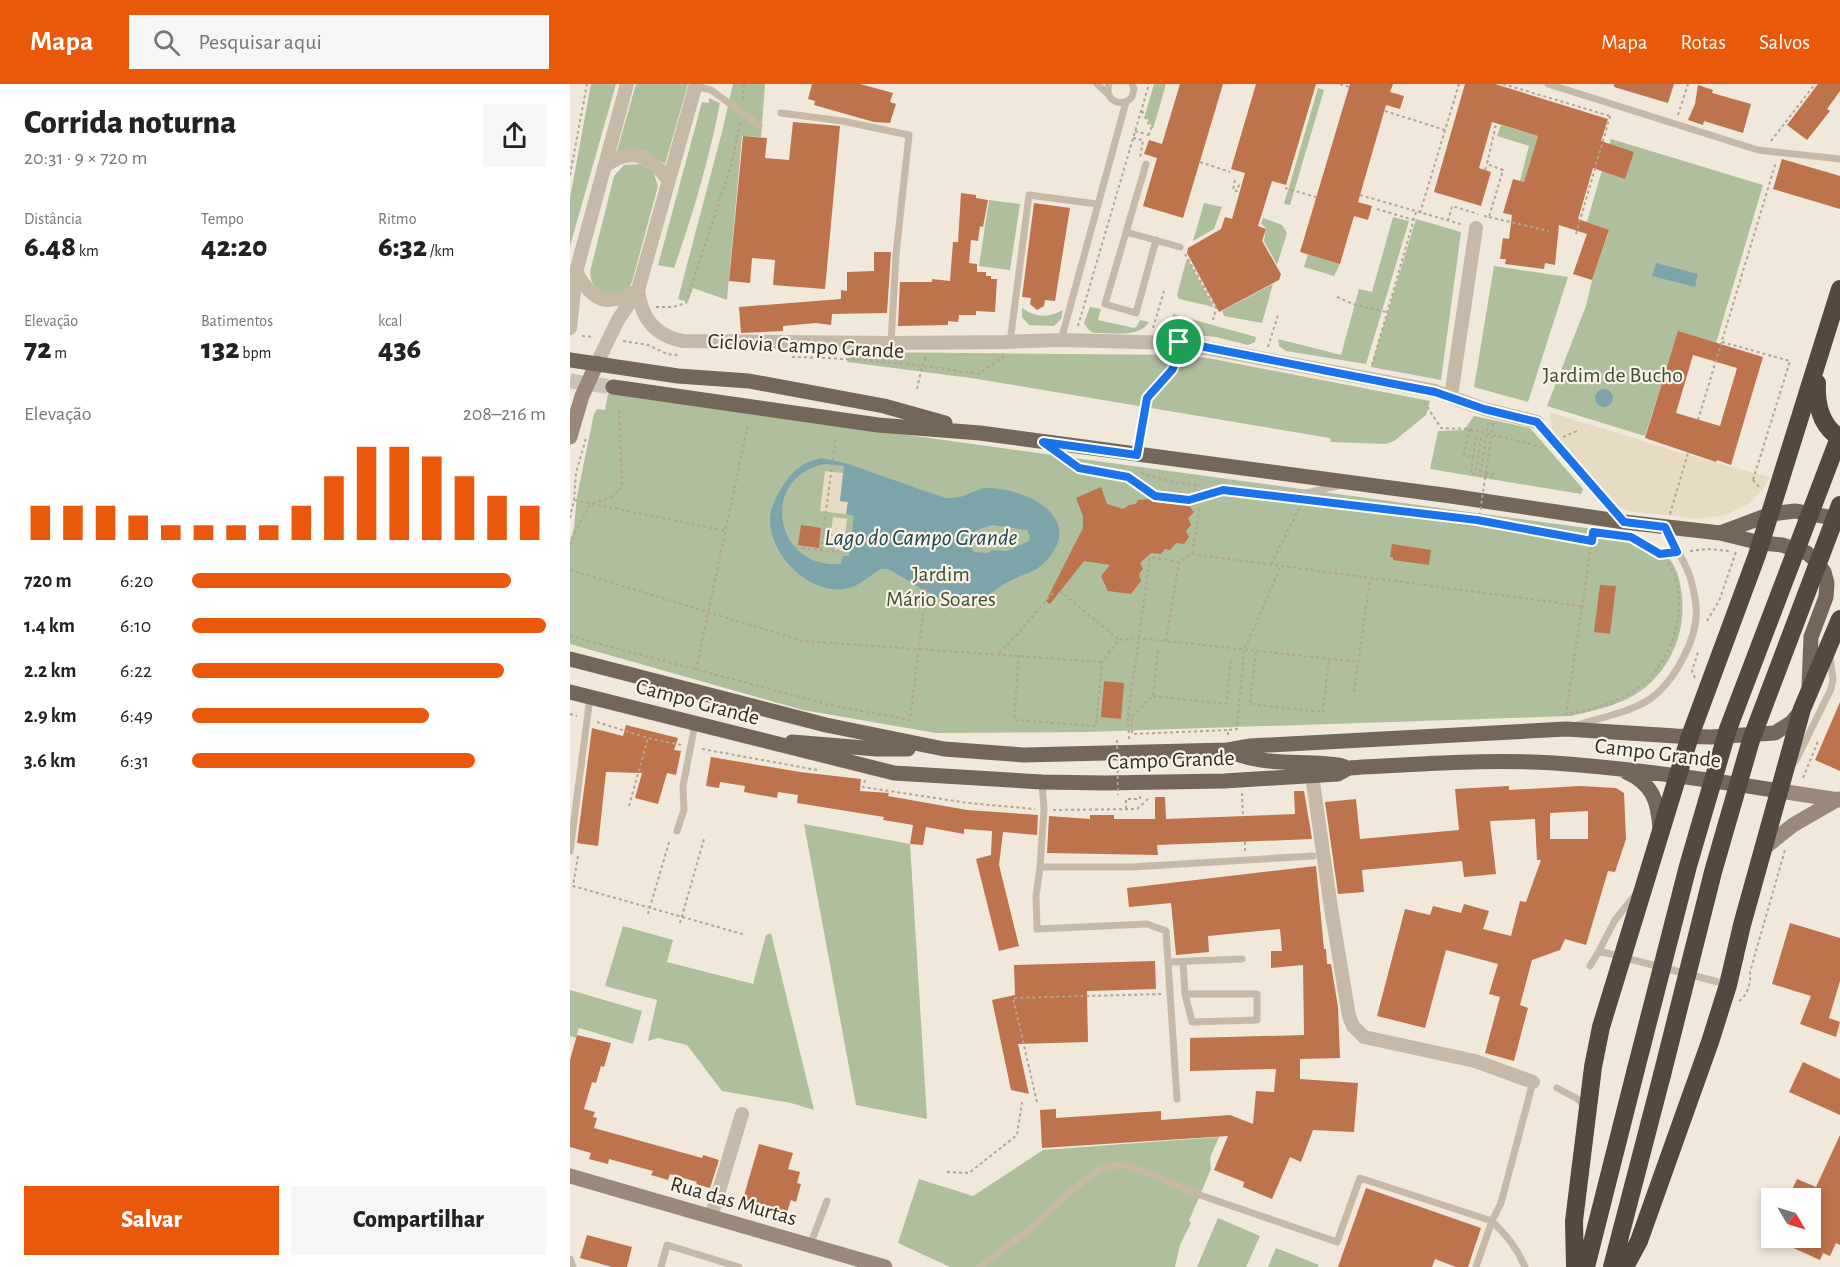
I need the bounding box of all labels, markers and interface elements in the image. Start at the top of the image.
search box [129,15,549,69]
icon: search [150,26,183,59]
text: Mapa [30,28,93,56]
text: Pesquisar aqui [198,31,322,53]
text: Mapa [1601,32,1648,53]
text: Rotas [1681,32,1726,53]
text: Salvos [1759,32,1810,53]
button: share [483,104,546,167]
text: Corrida noturna [24,107,236,140]
text: 20:31 · 9 × 720 m [24,148,147,168]
text: Distância [24,211,82,227]
text: Tempo [201,211,244,227]
text: Ritmo [378,211,417,227]
text: 6.48 [24,232,76,262]
text: 42:20 [201,232,268,262]
text: 6:32 [378,232,427,262]
text: km [76,243,99,259]
text: /km [427,243,454,259]
text: Elevação [24,313,78,329]
text: Batimentos [201,313,273,329]
text: kcal [378,313,402,329]
pin [1153,316,1204,367]
icon: arrive [1162,325,1195,358]
street label: Ciclovia Campo Grande [707,330,905,362]
text: 72 [24,334,52,364]
text: 132 [201,334,240,364]
text: 436 [378,334,421,364]
text: m [52,345,67,361]
text: bpm [240,345,271,361]
park label: Jardim de Bucho [1543,364,1683,386]
text: Elevação [24,404,92,424]
text: 208–216 m [463,404,546,424]
water label: Lago do Campo Grande [824,526,1018,550]
park label: Jardim Mário Soares [886,563,996,610]
text: 720 m [24,571,72,591]
text: 6:20 [120,571,154,591]
text: 1.4 km [24,616,75,636]
text: 6:10 [120,616,151,636]
text: 2.2 km [24,661,76,681]
text: 6:22 [120,661,152,681]
street label: Campo Grande [634,675,762,729]
text: 2.9 km [24,706,77,726]
text: 6:49 [120,706,153,726]
street label: Campo Grande [1593,734,1722,772]
street label: Campo Grande [1107,747,1235,773]
text: 3.6 km [24,751,76,771]
text: 6:31 [120,751,149,771]
street label: Rua das Murtas [668,1172,799,1230]
button: Salvar [24,1186,279,1255]
button: Compartilhar [291,1186,546,1255]
north arrow [1761,1188,1821,1248]
map controls [1761,1188,1821,1248]

